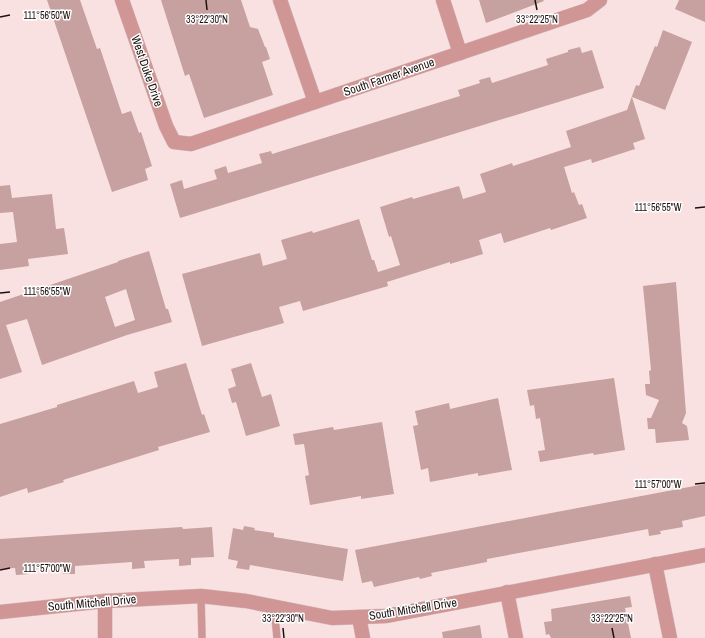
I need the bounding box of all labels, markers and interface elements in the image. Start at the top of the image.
text: 111°56'50"W [24,9,71,22]
text: 33°22'30"N [186,13,228,26]
text: 33°22'25"N [516,13,558,26]
street label: West Duke Drive [127,33,167,109]
street label: South Farmer Avenue [341,54,437,100]
text: 111°56'55"W [635,201,682,214]
text: 111°56'55"W [24,285,71,298]
text: 111°57'00"W [635,478,682,491]
text: 111°57'00"W [24,562,71,575]
street label: South Mitchell Drive [47,591,137,615]
street label: South Mitchell Drive [368,594,458,624]
text: 33°22'30"N [262,612,304,625]
text: 33°22'25"N [591,612,633,625]

